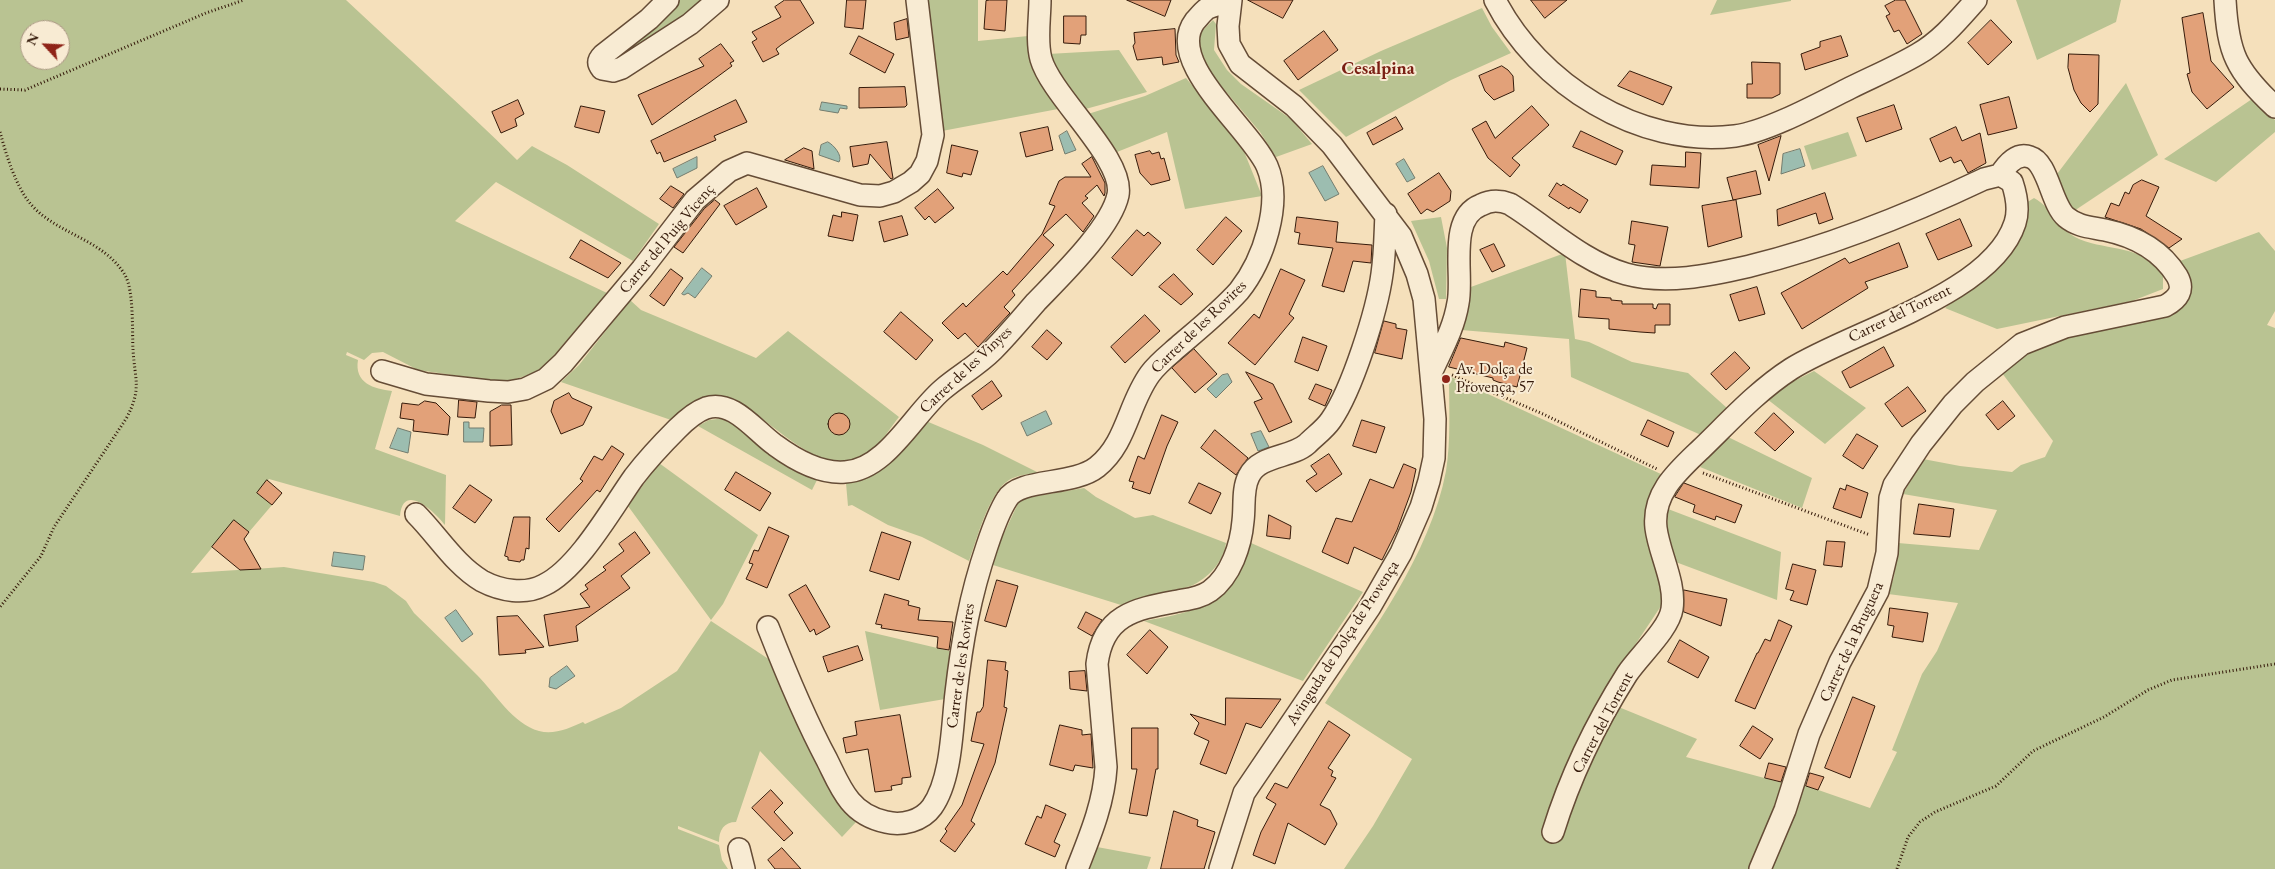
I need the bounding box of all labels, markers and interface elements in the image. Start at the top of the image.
north arrow [20,20,70,70]
text: N [22,30,43,48]
district label: Cesalpina [1341,58,1415,80]
street label: Carrer del Puig Vicenç [615,180,719,298]
street label: Carrer de les Rovires [1147,276,1251,378]
street label: Carrer del Torrent [1845,281,1955,347]
street label: Carrer de les Vinyes [916,322,1016,418]
place label: Av. Dolça de Provença, 57 [1456,360,1534,398]
marker: Av. Dolça de Provença, 57 [1440,373,1452,385]
street label: Avinguda de Dolça de Provença [1282,557,1404,729]
street label: Carrer de la Bruguera [1816,579,1888,705]
street label: Carrer de les Rovires [943,602,979,730]
street label: Carrer del Torrent [1568,669,1638,777]

